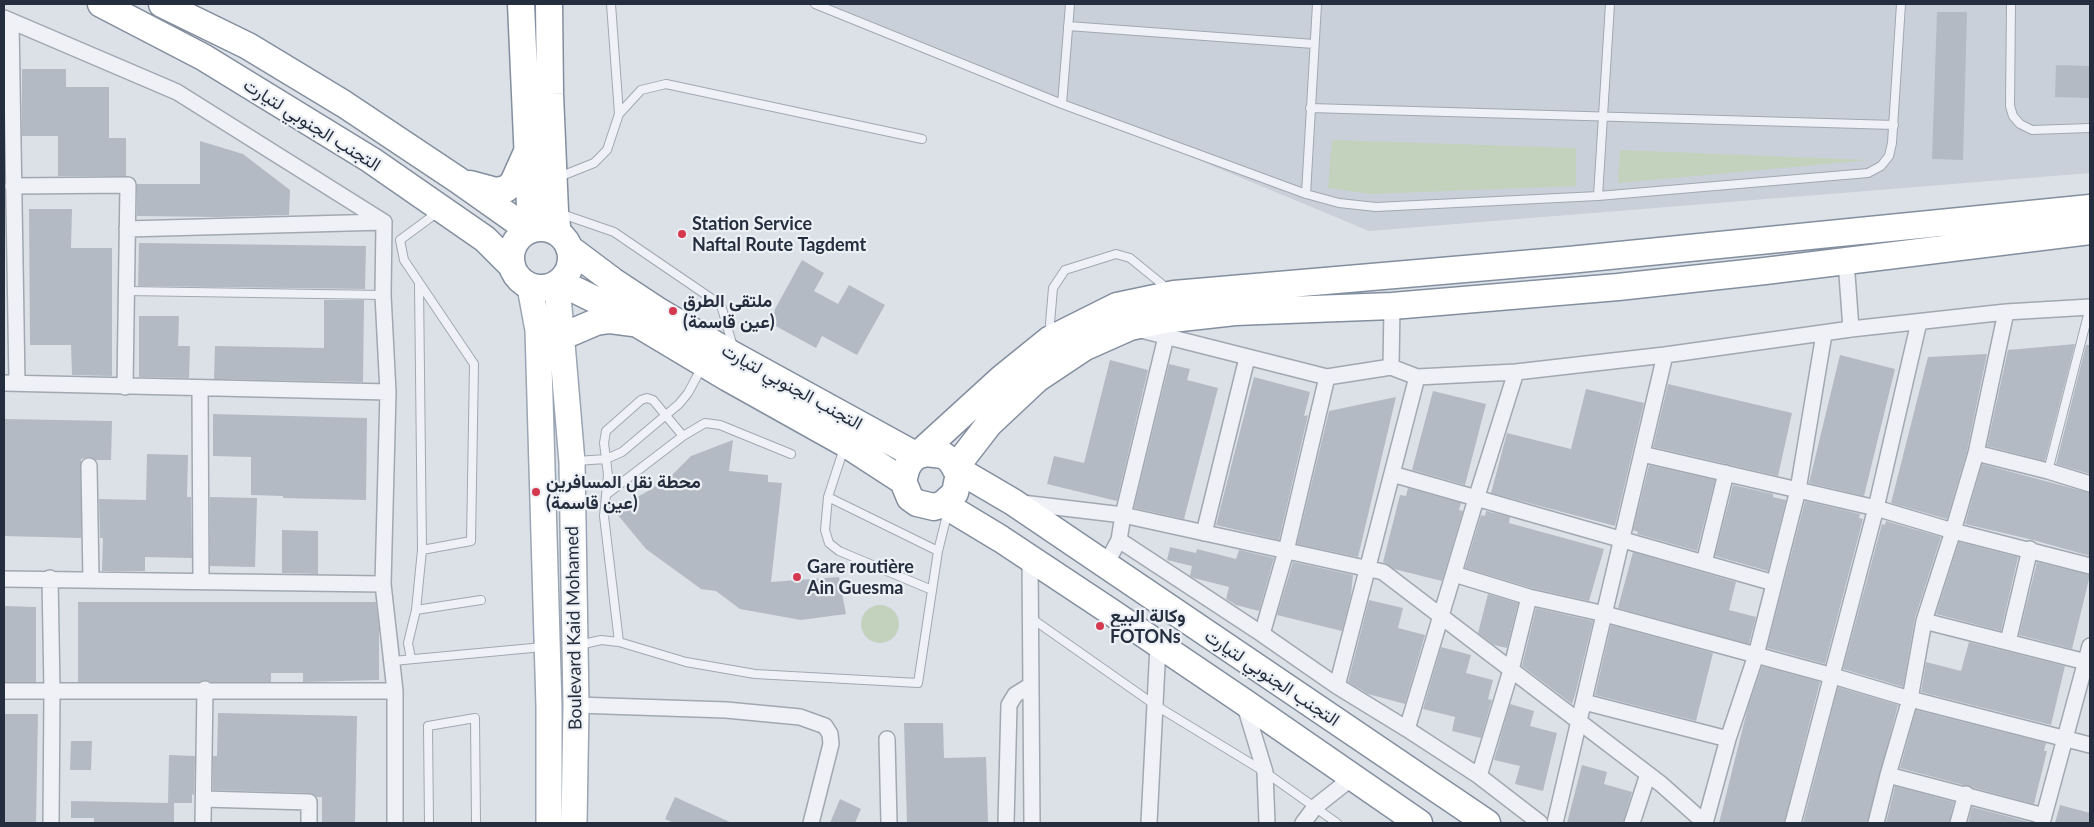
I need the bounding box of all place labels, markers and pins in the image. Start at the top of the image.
place label: Station Service Naftal Route Tagdemt [692,213,866,255]
marker: Station Service Naftal Route Tagdemt [676,228,688,240]
place label: ملتقى الطرق (عين قاسمة) [683,290,775,332]
marker: ملتقى الطرق (عين قاسمة) [667,305,679,317]
place label: محطة نقل المسافرين (عين قاسمة) [546,471,701,514]
marker: محطة نقل المسافرين (عين قاسمة) [530,486,542,498]
place label: Gare routière Ain Guesma [807,556,914,598]
marker: Gare routière Ain Guesma [791,571,803,583]
place label: وكالة البيع FOTONs [1110,605,1186,648]
marker: وكالة البيع FOTONs [1094,620,1106,632]

